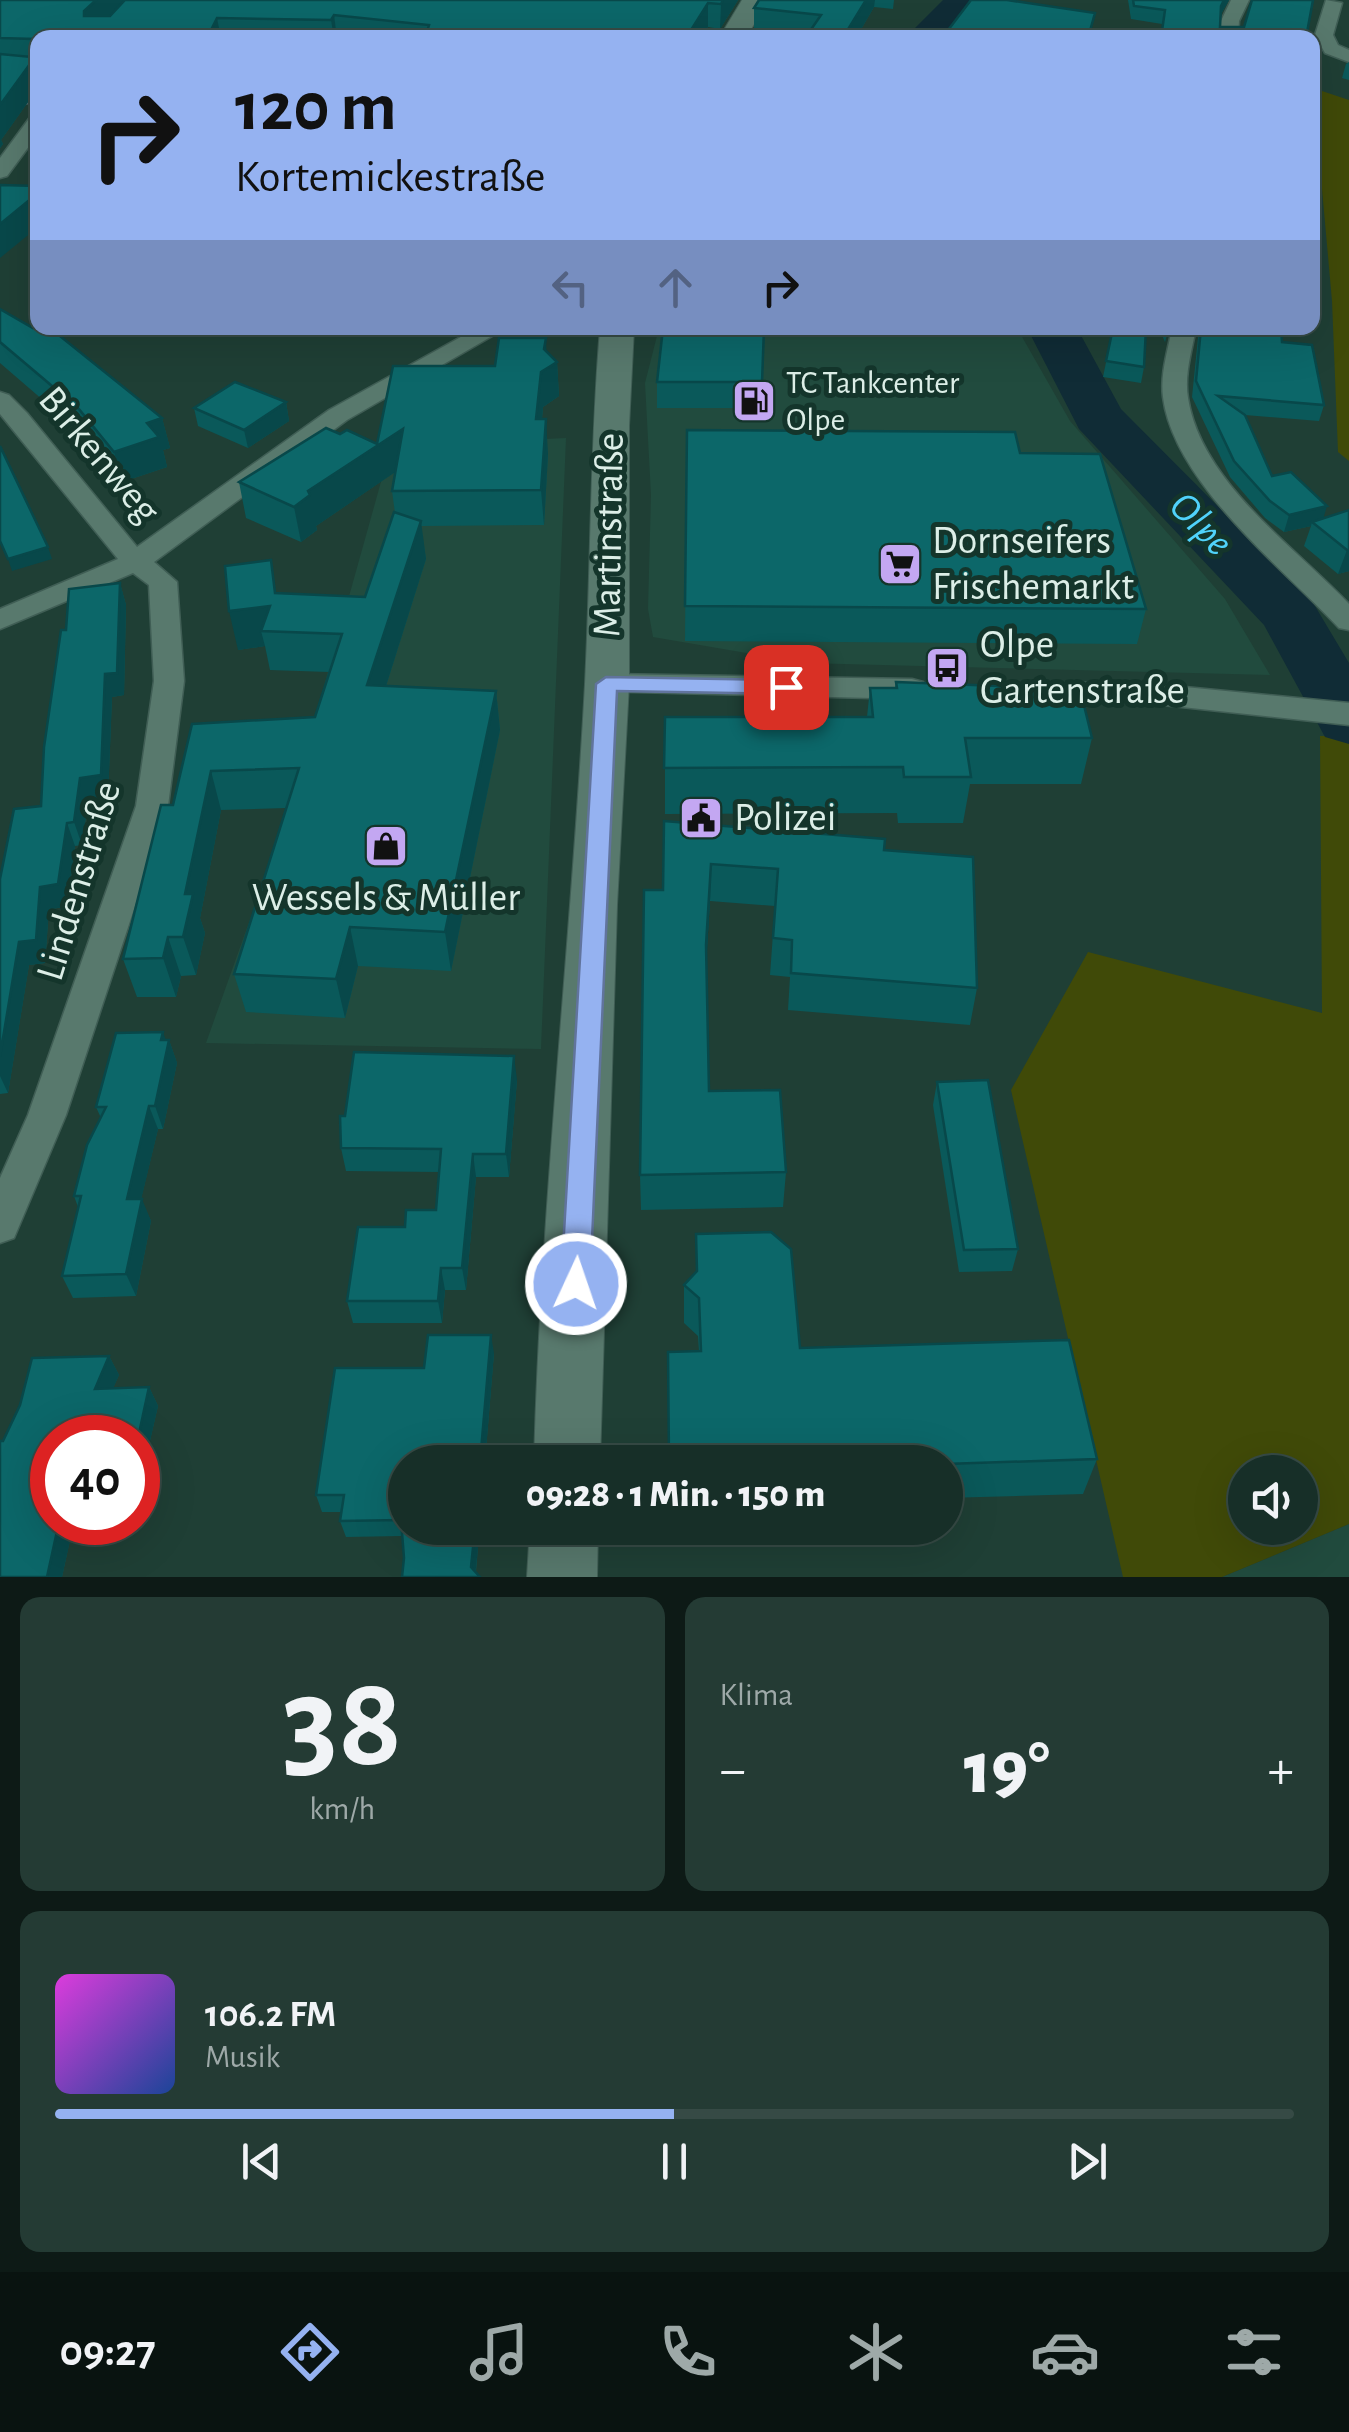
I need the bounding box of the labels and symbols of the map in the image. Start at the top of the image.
place label: TC Tankcenter Olpe [786,367,960,436]
fuel station icon: TC Tankcenter Olpe [731,378,777,424]
street label: Birkenweg [31,379,167,531]
street label: Martinstraße [587,432,631,638]
water label: Olpe [1161,484,1241,565]
place label: Dornseifers Frischemarkt [932,521,1134,607]
supermarket icon: Dornseifers Frischemarkt [877,541,923,587]
place label: Olpe Gartenstraße [980,625,1185,711]
pin [744,645,829,730]
bus stop icon: Olpe Gartenstraße [924,645,970,691]
street label: Lindenstraße [30,777,128,985]
public building icon: Polizei [678,795,724,841]
place label: Polizei [734,798,836,838]
shop icon: Wessels & Müller [363,823,409,869]
place label: Wessels & Müller [252,878,520,918]
position arrow [524,1232,628,1336]
speed limit sign: 40 [30,1415,160,1545]

